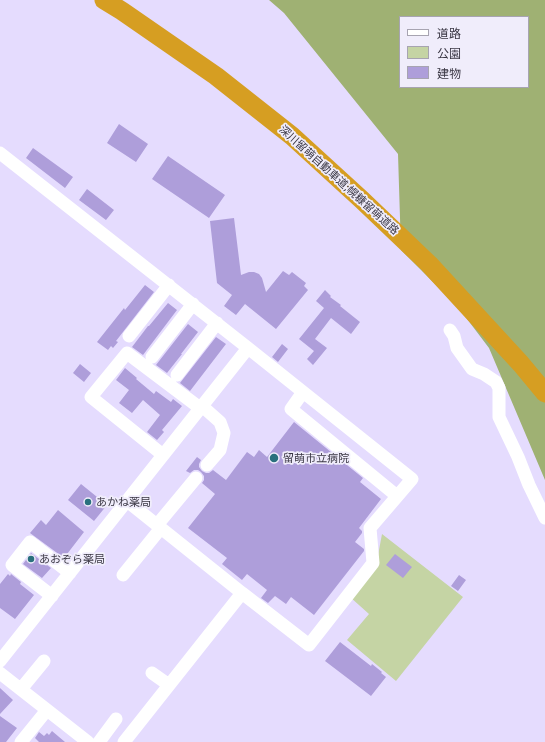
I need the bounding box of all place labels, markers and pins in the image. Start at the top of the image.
place label: 留萌市立病院 [283,451,349,465]
marker: 留萌市立病院 [268,452,280,464]
place label: あかね薬局 [96,495,151,509]
marker: あかね薬局 [83,497,93,507]
place label: あおぞら薬局 [39,552,105,566]
marker: あおぞら薬局 [26,554,36,564]

